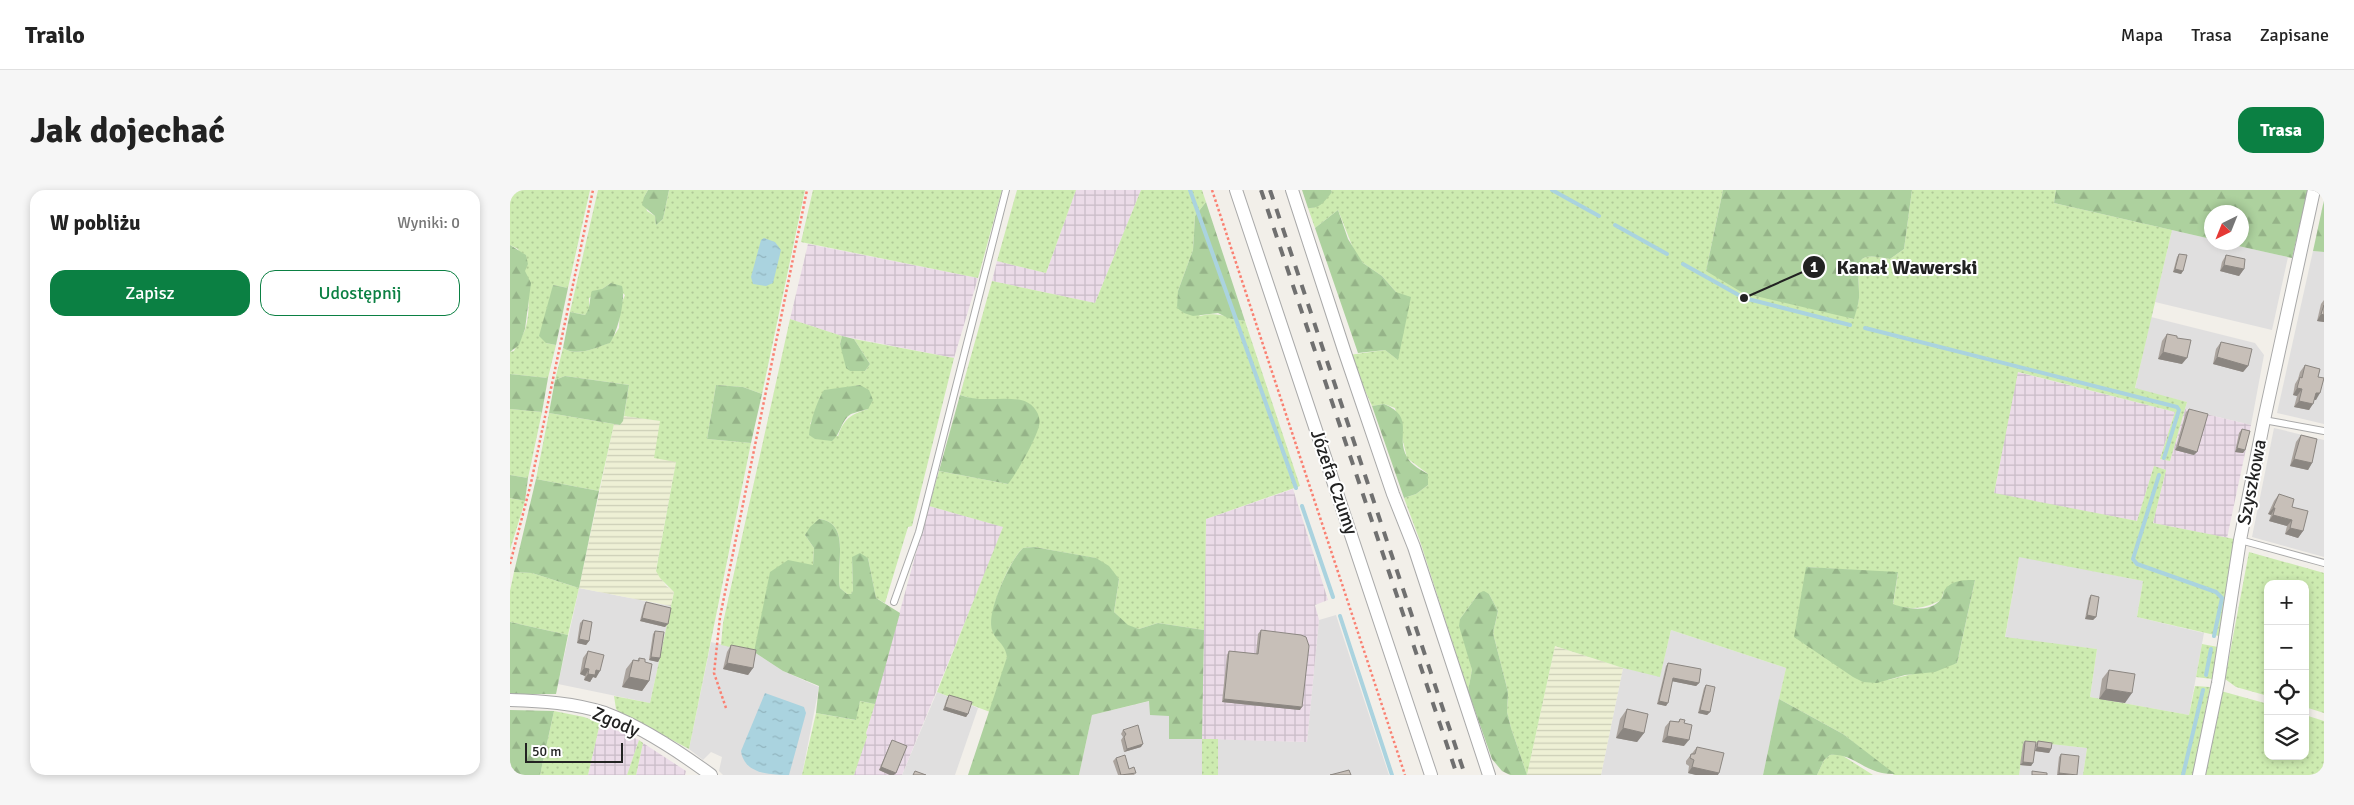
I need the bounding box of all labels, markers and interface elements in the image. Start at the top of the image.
text: Trailo [25,20,85,50]
text: Mapa [2121,24,2163,46]
text: Trasa [2191,24,2232,46]
text: Zapisane [2260,24,2329,46]
button: Trasa [2238,107,2324,153]
text: Jak dojechać [30,109,225,152]
north arrow [2204,205,2249,250]
text: W pobliżu [50,210,141,236]
text: Wyniki: 0 [397,213,460,233]
callout: Kanał Wawerski [1801,249,1987,284]
text: Kanał Wawerski [1836,255,1978,280]
text: 1 [1810,258,1818,276]
button: Zapisz [50,270,250,316]
button: Udostępnij [260,270,460,316]
street label: Józefa Czumy [1305,426,1363,538]
street label: Szyszkowa [2232,437,2272,527]
map controls [2264,580,2309,760]
button: + [2264,580,2309,625]
button: − [2264,625,2309,670]
button: locate [2264,670,2309,715]
street label: Zgody [589,701,643,743]
button: layers [2264,715,2309,760]
scale bar [525,740,622,763]
text: 50 m [532,743,561,760]

